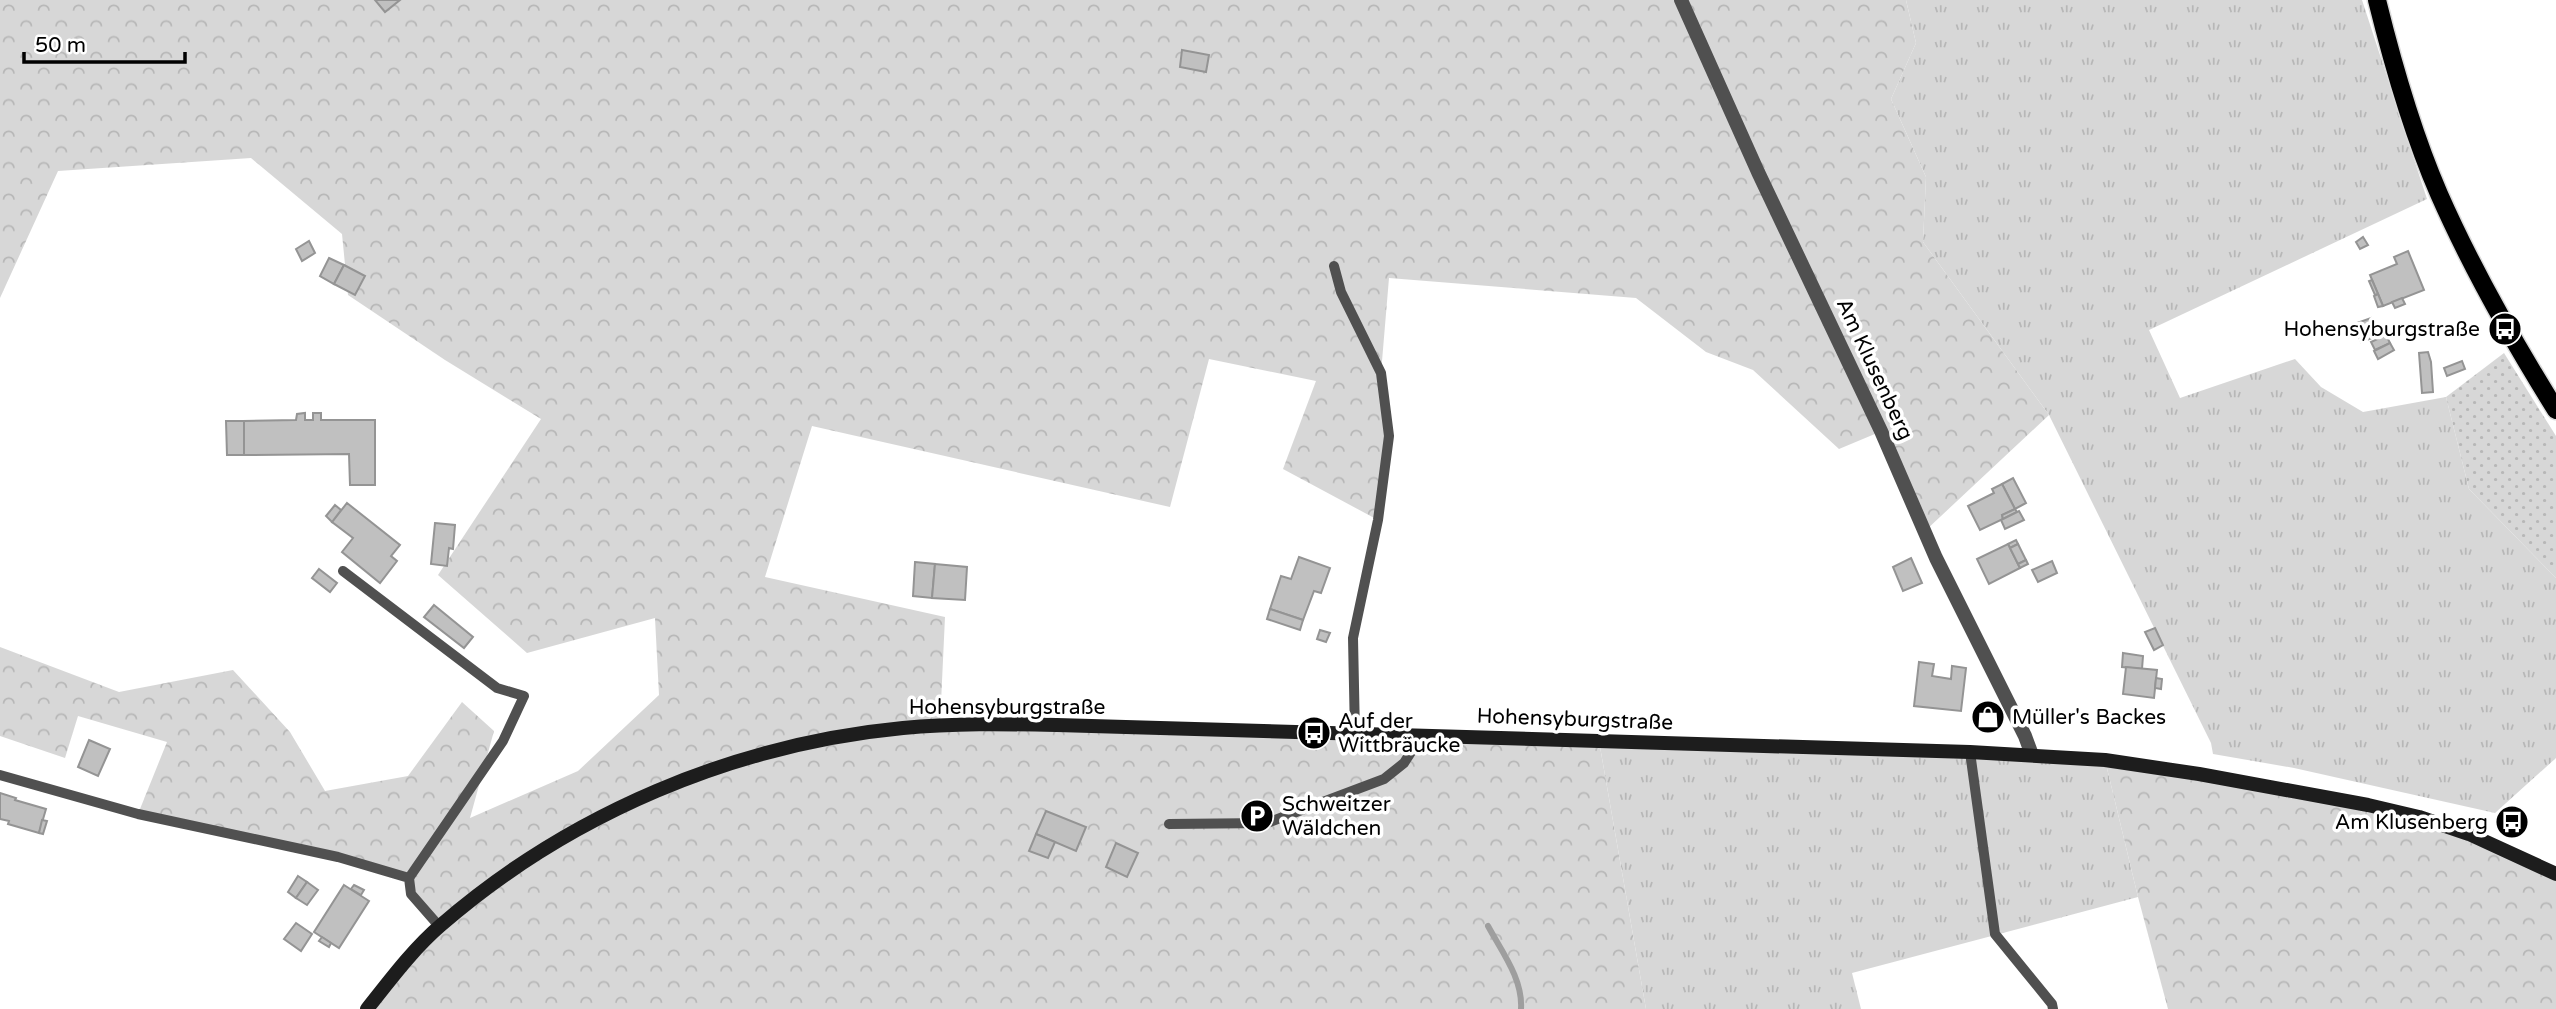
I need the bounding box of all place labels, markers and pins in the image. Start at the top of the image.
bus stop icon: Hohensyburgstraße [2486,310,2524,348]
place label: Hohensyburgstraße [2283,317,2480,342]
shop icon: Müller's Backes [1969,698,2007,736]
place label: Müller's Backes [2012,705,2166,730]
place label: Auf der Wittbräucke [1338,709,1461,758]
bus stop icon: Auf der Wittbräucke [1295,714,1333,752]
place label: Schweitzer Wäldchen [1282,792,1391,841]
parking icon: Schweitzer Wäldchen [1238,797,1276,835]
bus stop icon: Am Klusenberg [2493,803,2531,841]
place label: Am Klusenberg [2335,810,2488,835]

